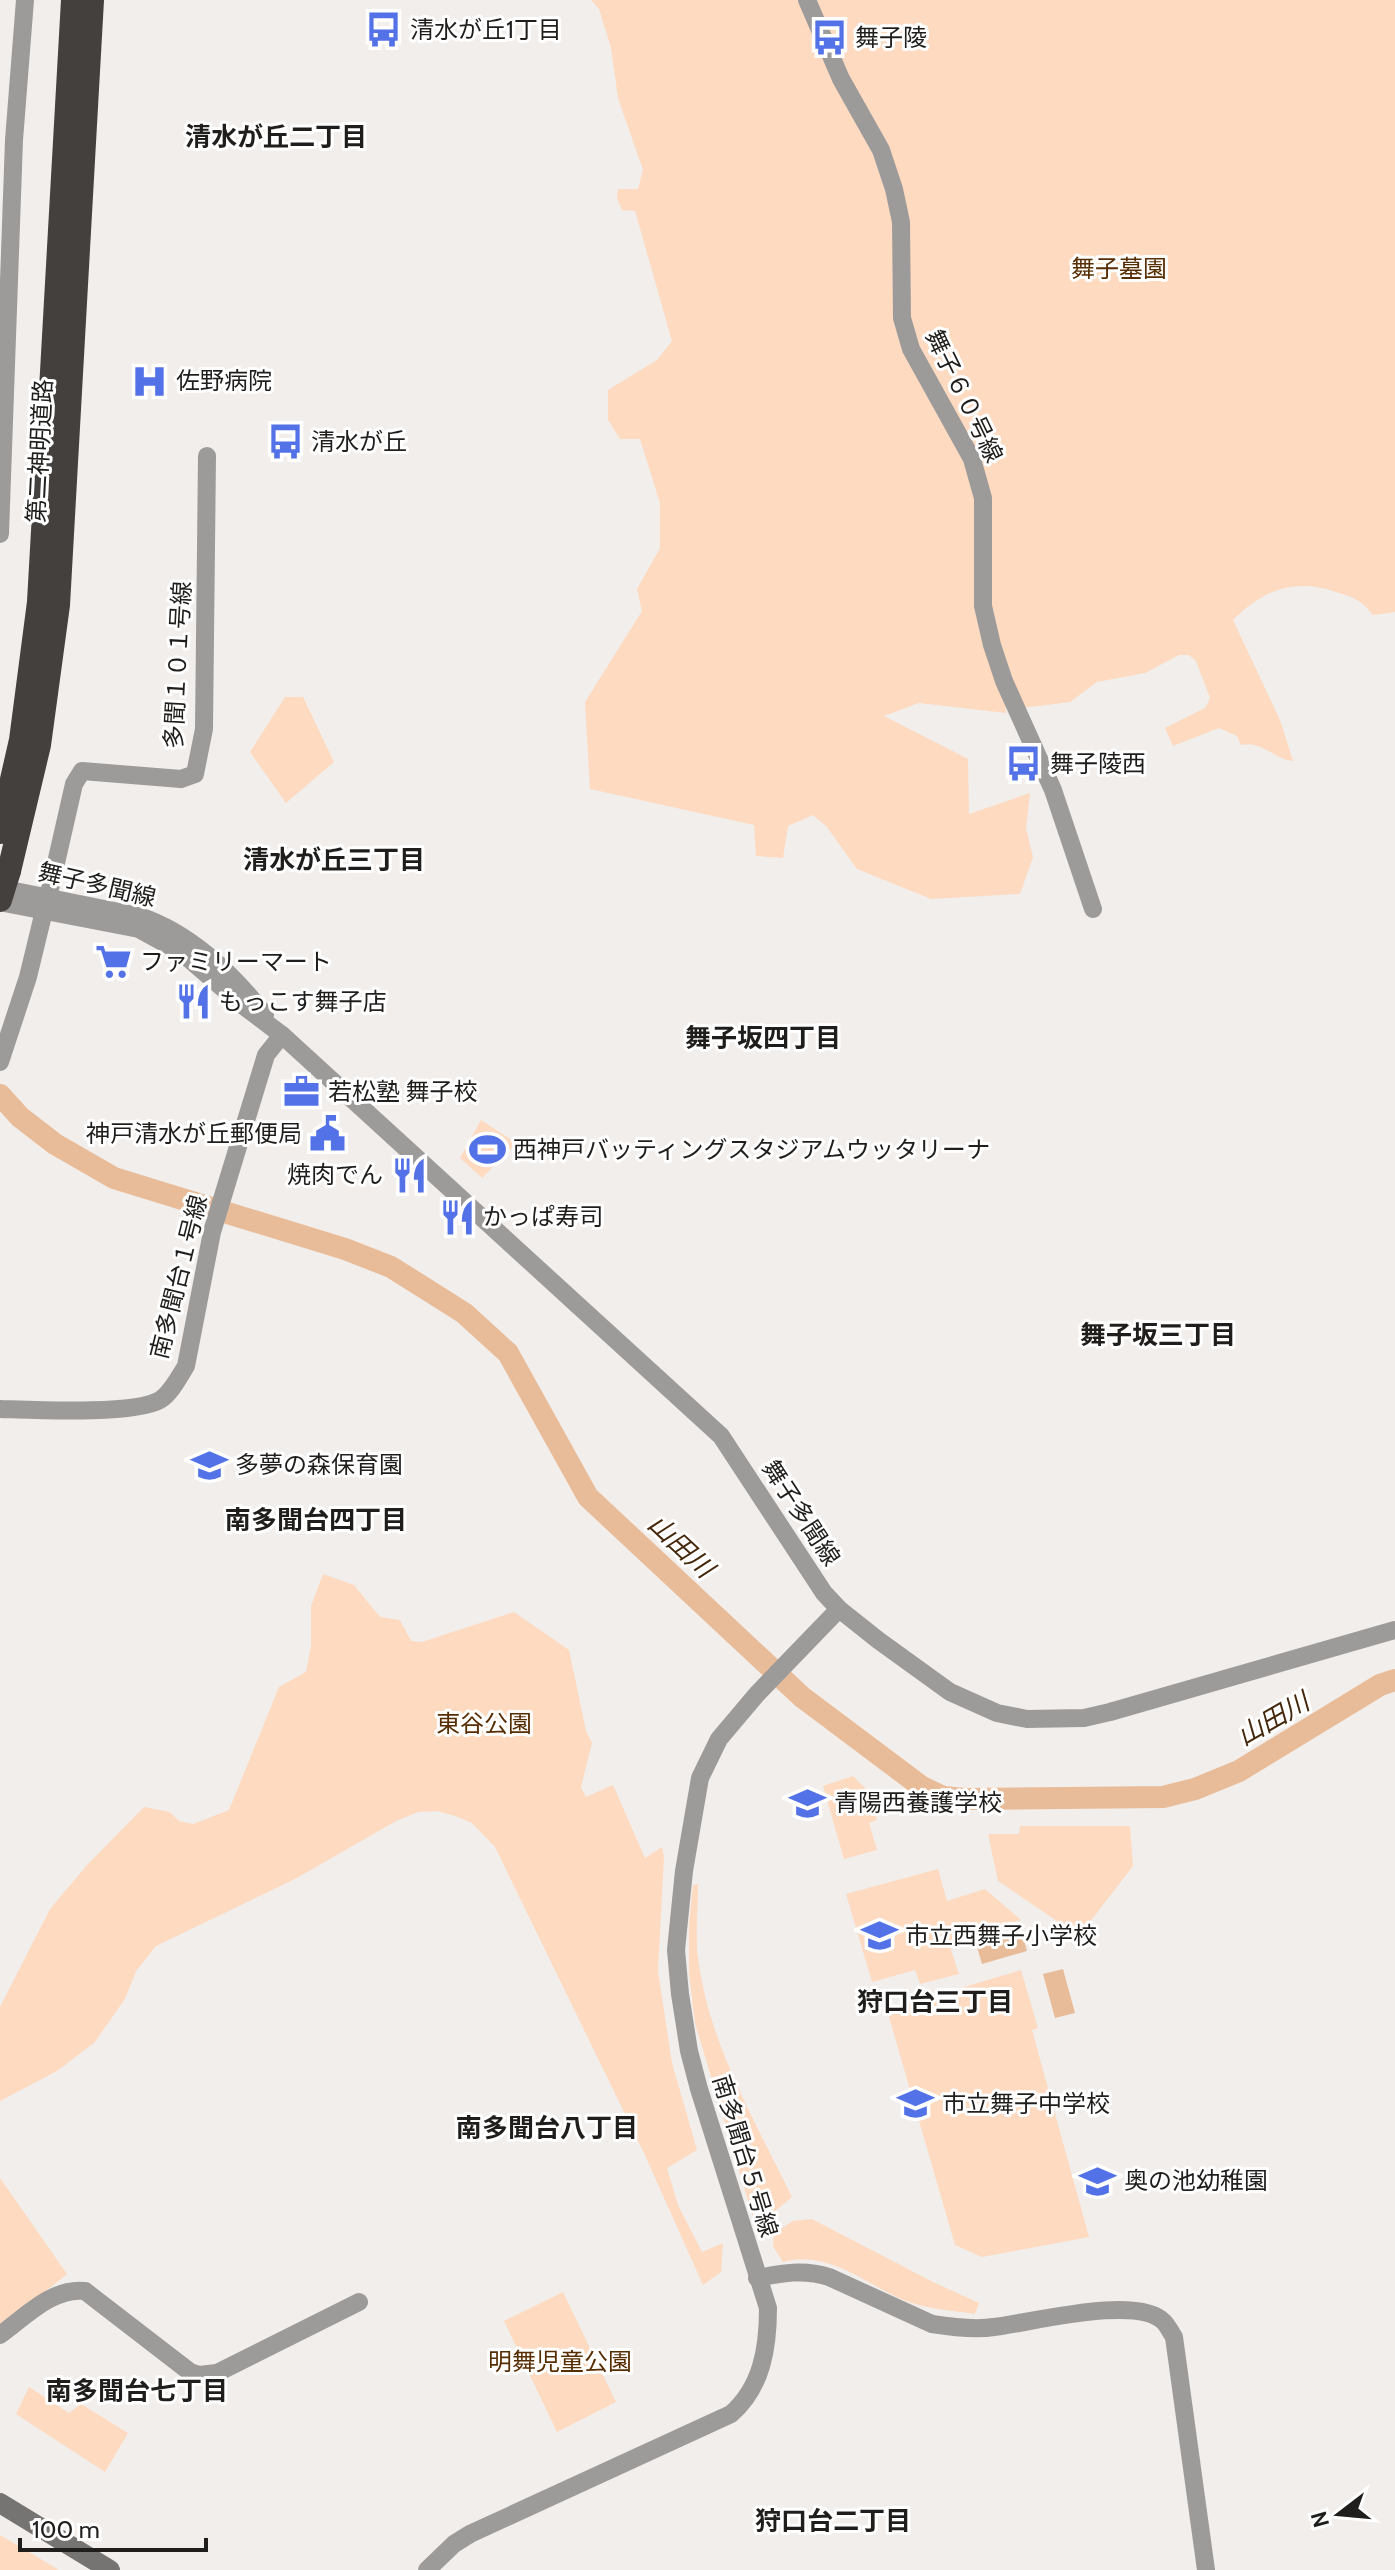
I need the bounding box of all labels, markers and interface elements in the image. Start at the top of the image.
bus stop icon: 清水が丘1丁目 [365,11,403,49]
place label: 清水が丘1丁目 [410,15,562,44]
bus stop icon: 舞子陵 [810,19,848,57]
place label: 舞子陵 [855,23,927,52]
district label: 清水が丘二丁目 [185,121,367,153]
park label: 舞子墓園 [1071,254,1167,283]
street label: 舞子６０号線 [920,325,1009,467]
hospital icon: 佐野病院 [131,362,169,400]
place label: 佐野病院 [176,366,272,395]
street label: 第二神明道路 [21,378,58,524]
bus stop icon: 清水が丘 [266,423,304,461]
place label: 清水が丘 [311,427,407,456]
street label: 多聞１０１号線 [159,580,196,750]
bus stop icon: 舞子陵西 [1005,745,1043,783]
place label: 舞子陵西 [1050,749,1146,778]
district label: 清水が丘三丁目 [243,844,425,876]
street label: 舞子多聞線 [35,857,159,912]
supermarket icon: ファミリーマート [95,943,133,981]
place label: ファミリーマート [140,947,332,976]
restaurant icon: もっこす舞子店 [174,983,212,1021]
place label: もっこす舞子店 [219,987,387,1016]
district label: 舞子坂四丁目 [685,1022,841,1054]
office icon: 若松塾 舞子校 [283,1073,321,1111]
place label: 若松塾 舞子校 [328,1077,477,1106]
public building icon: 神戸清水が丘郵便局 [309,1115,347,1153]
place label: 神戸清水が丘郵便局 [86,1119,302,1148]
sports icon: 西神戸バッティングスタジアムウッタリーナ [468,1131,506,1169]
place label: 西神戸バッティングスタジアムウッタリーナ [513,1135,990,1164]
restaurant icon: 焼肉でん [390,1156,428,1194]
place label: 焼肉でん [287,1160,383,1189]
street label: 南多聞台１号線 [144,1192,213,1362]
restaurant icon: かっぱ寿司 [438,1198,476,1236]
place label: かっぱ寿司 [483,1202,603,1231]
district label: 舞子坂三丁目 [1080,1319,1236,1351]
school or university icon: 多夢の森保育園 [190,1446,228,1484]
place label: 多夢の森保育園 [235,1450,403,1479]
street label: 舞子多聞線 [757,1455,846,1571]
district label: 南多聞台四丁目 [225,1504,407,1536]
water label: 山田川 [642,1508,723,1586]
water label: 山田川 [1231,1684,1317,1752]
park label: 東谷公園 [436,1709,532,1738]
school or university icon: 青陽西養護学校 [789,1784,827,1822]
place label: 青陽西養護学校 [834,1788,1002,1817]
school or university icon: 市立西舞子小学校 [860,1917,898,1955]
place label: 市立西舞子小学校 [905,1921,1097,1950]
district label: 狩口台三丁目 [857,1986,1013,2018]
street label: 南多聞台５号線 [707,2071,784,2240]
school or university icon: 市立舞子中学校 [897,2085,935,2123]
place label: 市立舞子中学校 [942,2089,1110,2118]
district label: 南多聞台八丁目 [456,2112,638,2144]
school or university icon: 奥の池幼稚園 [1079,2162,1117,2200]
place label: 奥の池幼稚園 [1124,2166,1268,2195]
park label: 明舞児童公園 [488,2347,632,2376]
district label: 南多聞台七丁目 [46,2375,228,2407]
north arrow [1299,2474,1379,2554]
scale bar [20,2502,206,2552]
district label: 狩口台二丁目 [755,2505,911,2537]
text: N [1305,2508,1335,2531]
text: 100 m [32,2515,100,2544]

